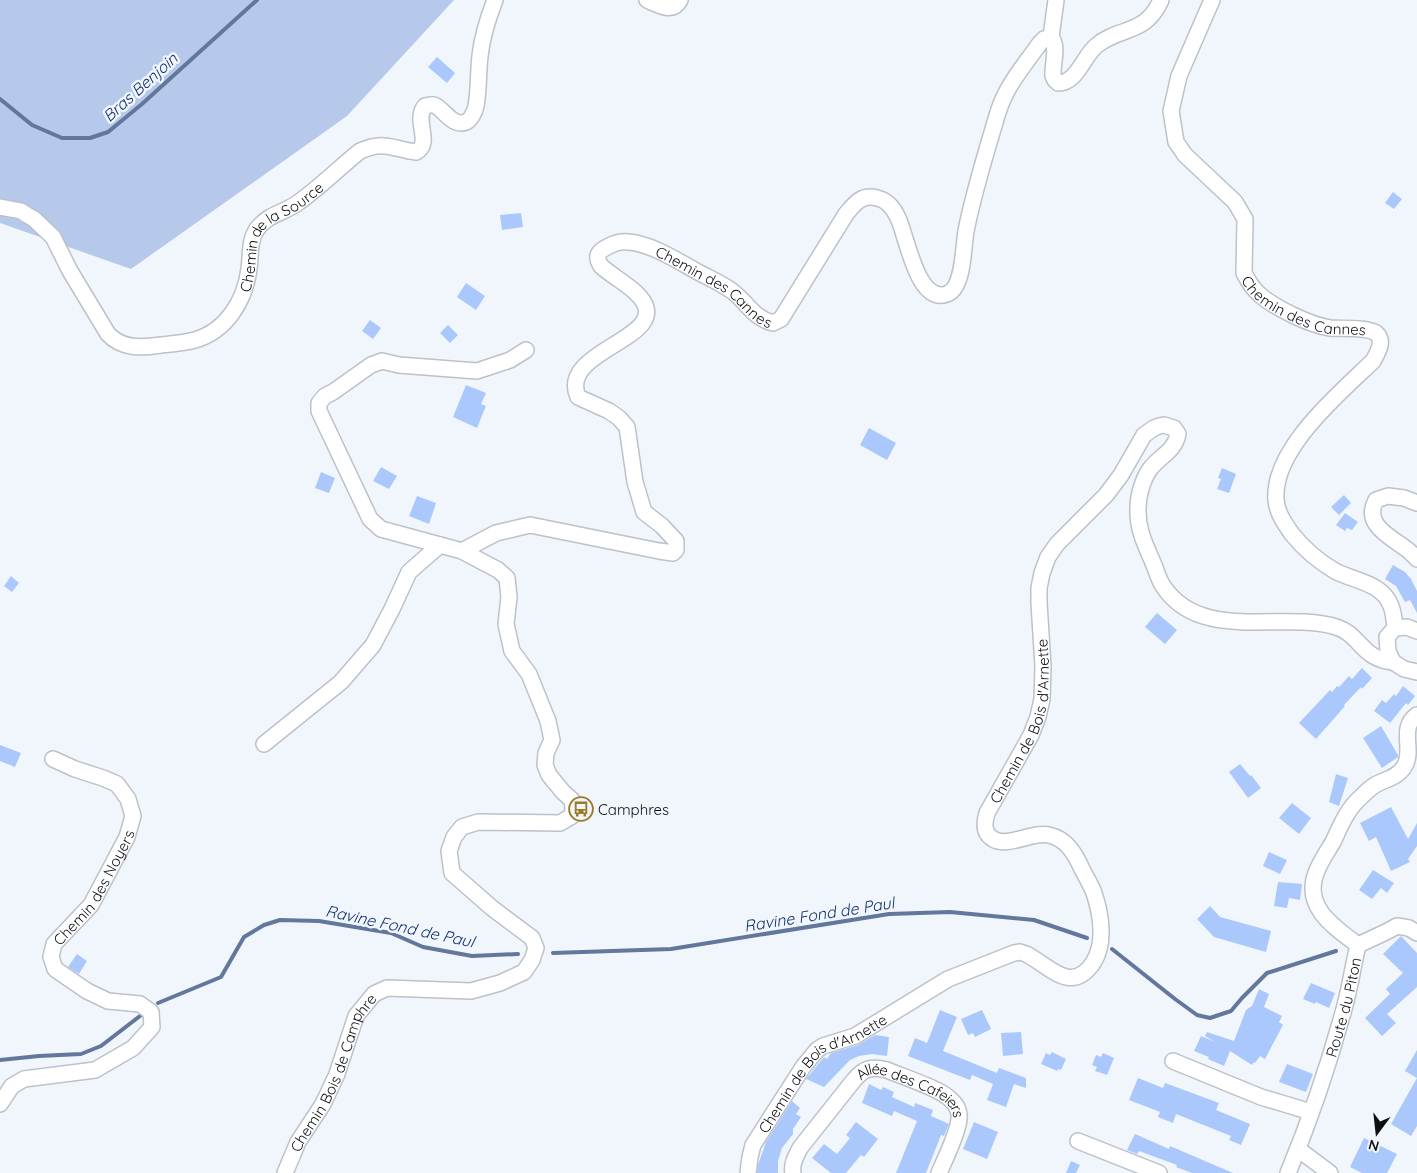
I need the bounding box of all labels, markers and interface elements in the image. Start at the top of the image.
water label: Bras Benjoin [99,48,182,126]
street label: Chemin de la Source [235,177,327,294]
street label: Chemin des Cannes [653,241,775,332]
street label: Chemin des Cannes [1238,272,1367,339]
street label: Chemin de Bois d'Arnette [985,638,1053,806]
bus stop icon: Camphres [568,796,594,822]
place label: Camphres [598,800,669,819]
street label: Chemin des Noyers [49,828,138,949]
water label: Ravine Fond de Paul [743,892,898,936]
water label: Ravine Fond de Paul [324,900,478,952]
street label: Route du Piton [1321,956,1365,1059]
street label: Chemin Bois de Camphre [286,989,380,1154]
street label: Chemin de Bois d'Arnette [754,1009,890,1137]
street label: Allée des Cafeiers [851,1059,969,1119]
north arrow [1352,1108,1402,1158]
text: N [1366,1136,1381,1156]

